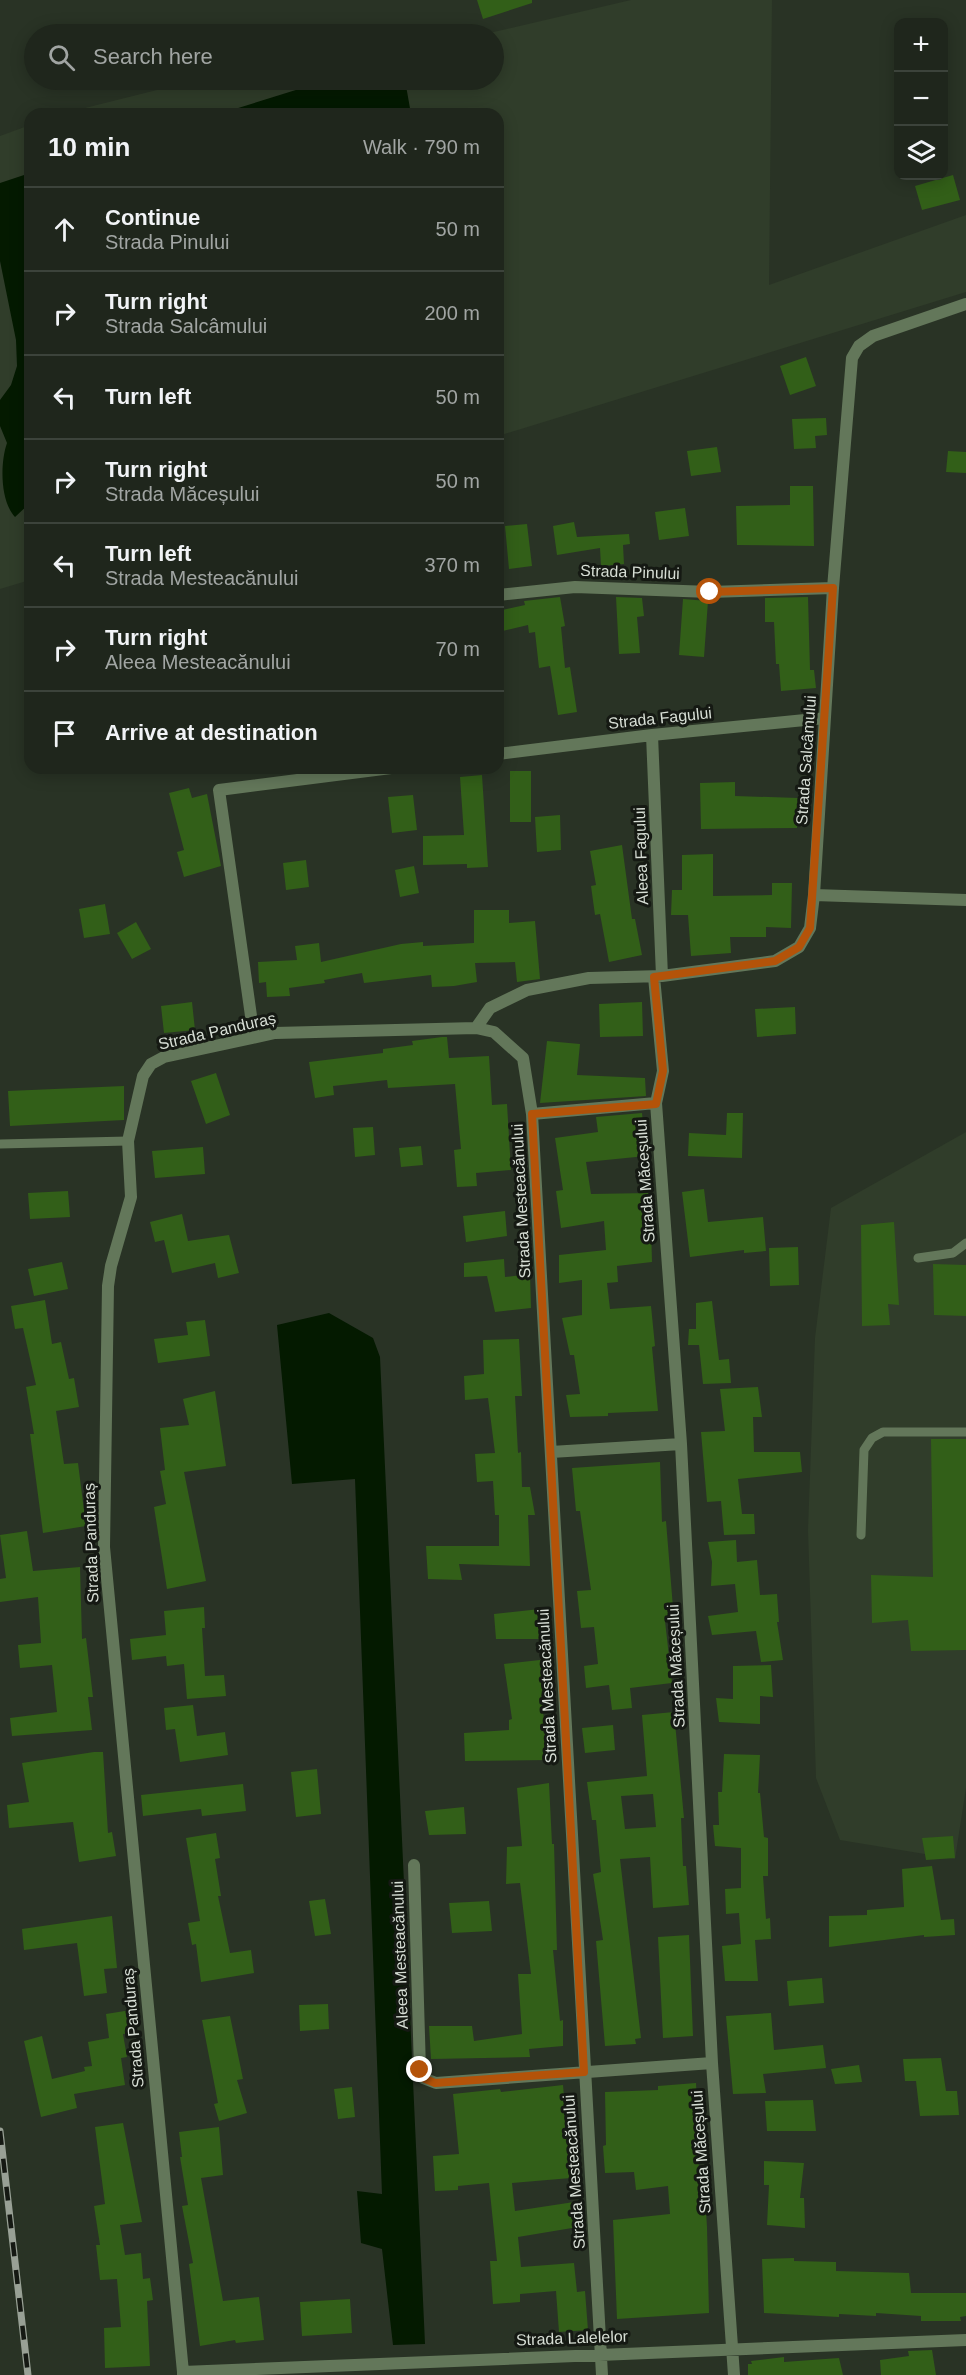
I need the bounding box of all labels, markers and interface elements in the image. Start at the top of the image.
map controls [894,18,948,180]
button: + [894,18,948,72]
search box [24,24,504,90]
icon: search [45,41,78,74]
text: Search here [93,44,213,69]
button: − [894,72,948,126]
button: layers [894,126,948,180]
text: 10 min [48,132,130,162]
text: Walk · 790 m [363,136,480,158]
text: Continue [105,205,200,230]
icon: ahead [48,213,81,246]
text: 50 m [436,218,480,240]
text: Strada Pinului [105,231,230,253]
text: Turn right [105,289,207,314]
icon: right [48,297,81,330]
text: 200 m [424,302,480,324]
text: Strada Salcâmului [105,315,267,337]
icon: left [48,381,81,414]
text: Turn left [105,384,191,409]
text: 50 m [436,386,480,408]
text: Turn right [105,457,207,482]
icon: right [48,465,81,498]
text: 50 m [436,470,480,492]
text: Strada Măceșului [105,483,260,505]
text: Turn left [105,541,191,566]
icon: left [48,549,81,582]
text: 370 m [424,554,480,576]
street label: Strada Pinului [580,562,680,582]
text: Strada Mesteacănului [105,567,298,589]
route start [696,578,722,604]
text: Turn right [105,625,207,650]
icon: right [48,633,81,666]
text: 70 m [436,638,480,660]
text: Aleea Mesteacănului [105,651,291,673]
street label: Strada Salcâmului [793,695,819,825]
street label: Strada Fagului [607,704,713,732]
icon: arrive [48,717,81,750]
text: Arrive at destination [105,720,318,745]
street label: Aleea Fagului [631,807,651,905]
street label: Strada Panduraș [157,1009,277,1053]
street label: Strada Măceșului [632,1119,658,1243]
street label: Strada Mesteacănului [508,1123,534,1279]
street label: Strada Panduraș [80,1483,102,1603]
street label: Strada Măceșului [664,1604,688,1728]
street label: Strada Mesteacănului [534,1608,560,1764]
street label: Aleea Mesteacănului [389,1880,411,2030]
street label: Strada Panduraș [119,1967,147,2089]
route end [406,2056,432,2082]
street label: Strada Măceșului [688,2090,714,2214]
street label: Strada Mesteacănului [560,2094,588,2250]
street label: Strada Lalelelor [516,2328,629,2348]

